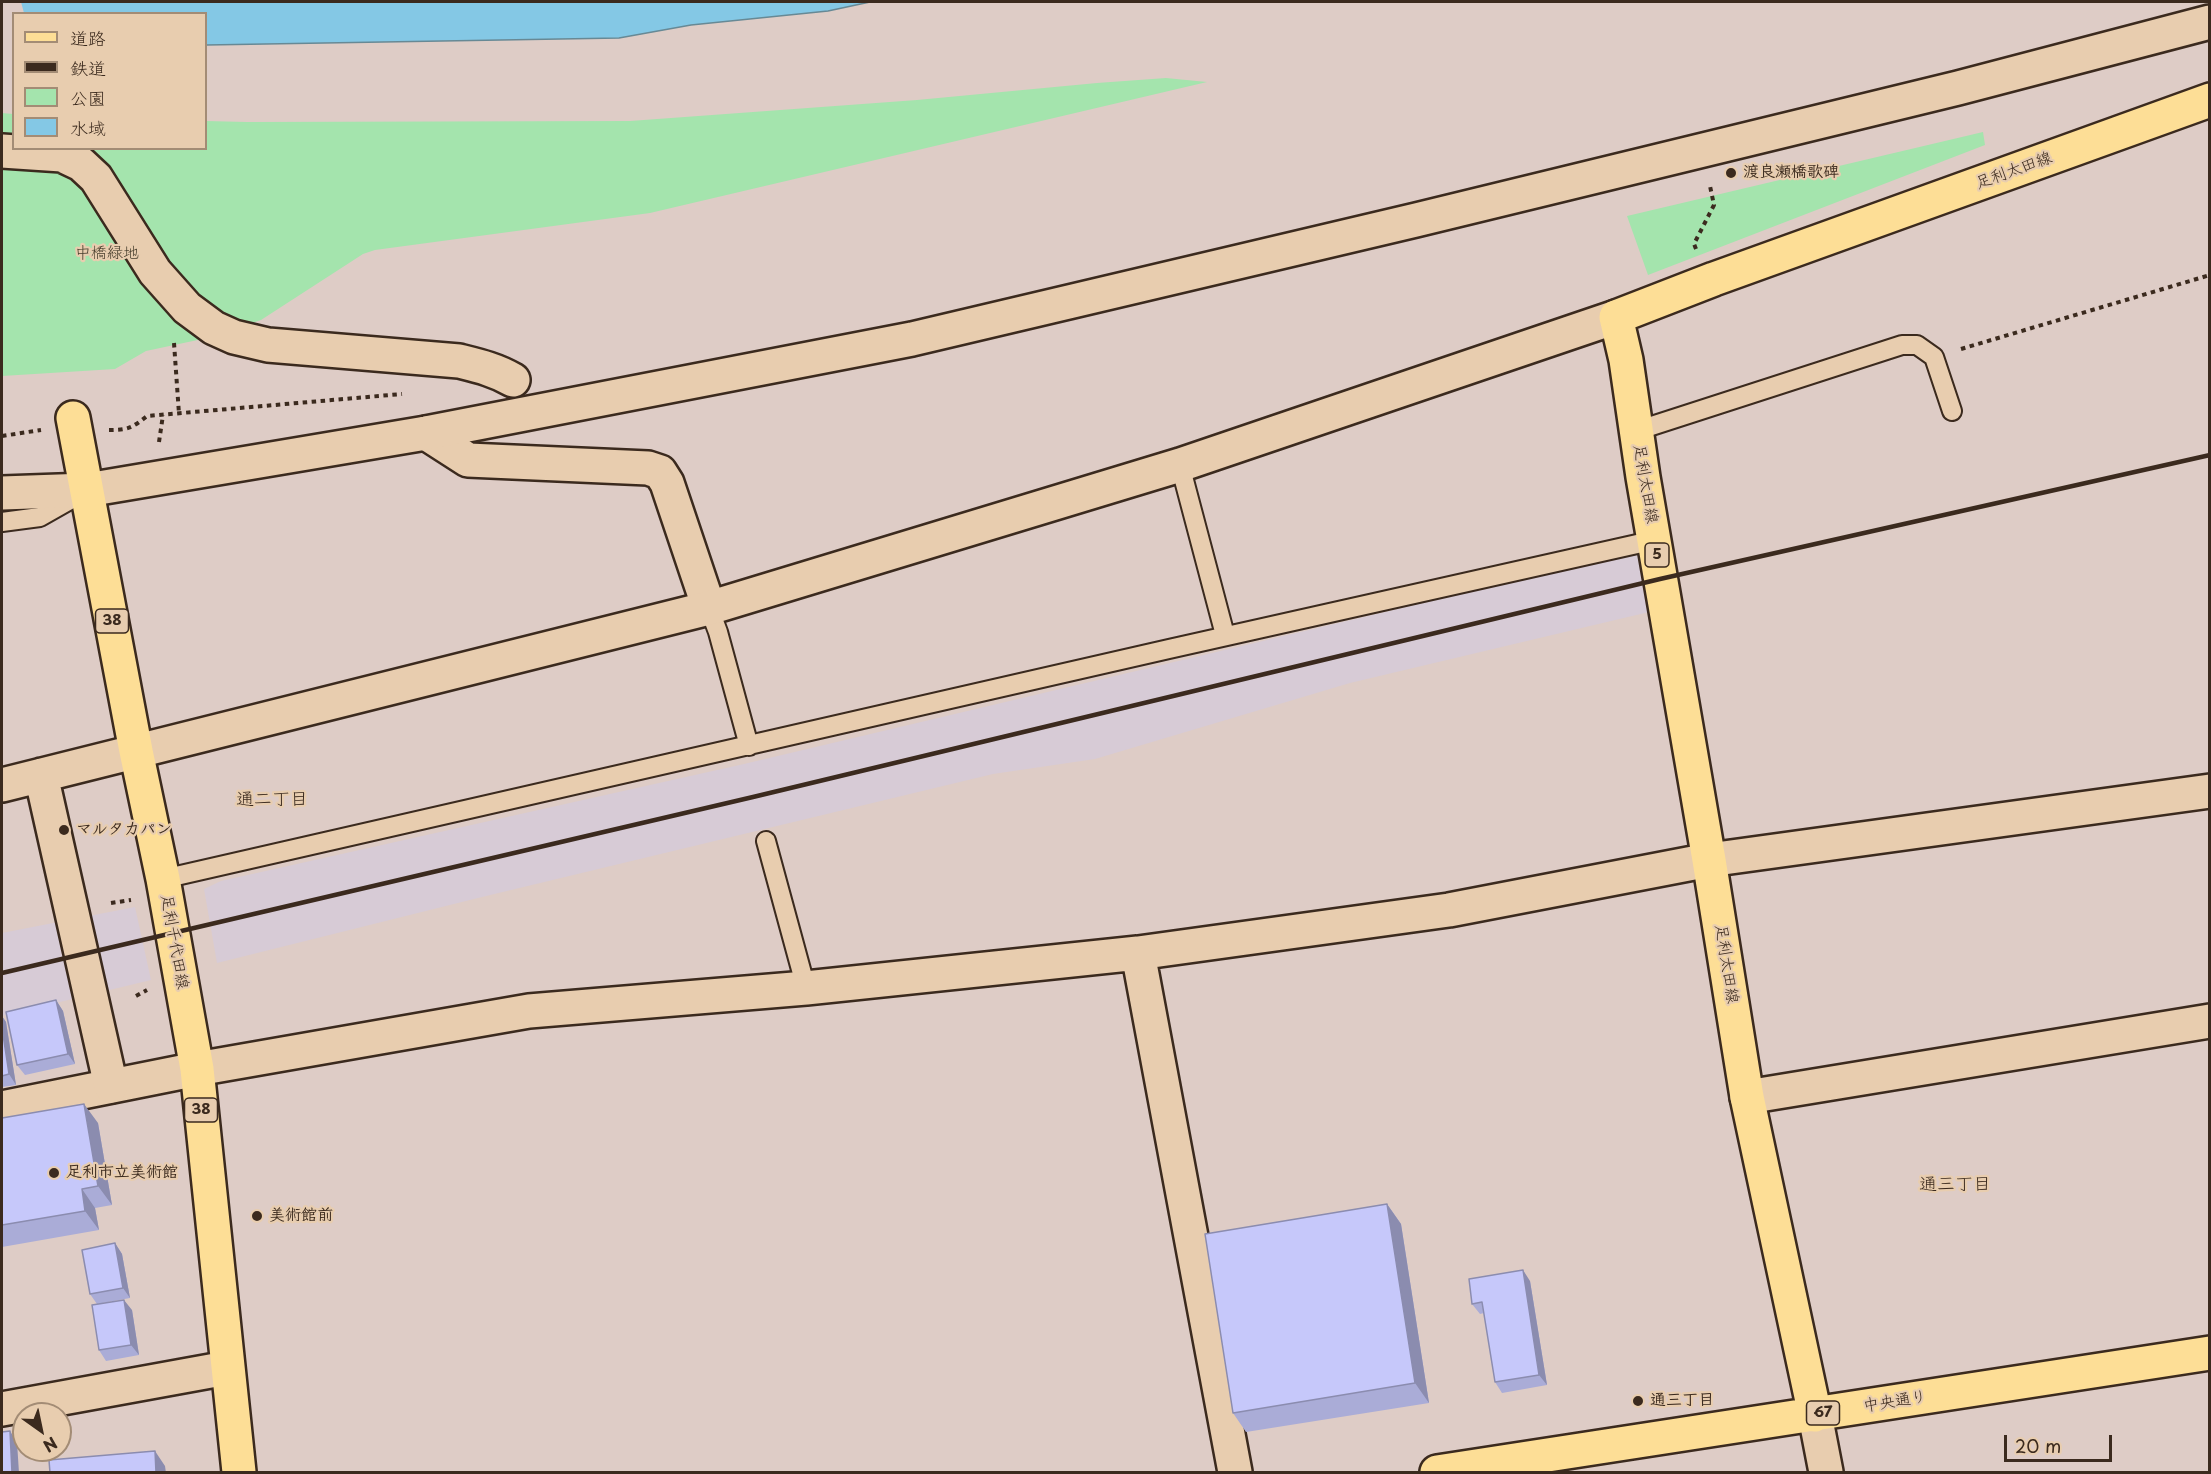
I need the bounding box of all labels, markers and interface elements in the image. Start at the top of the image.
legend [12,12,207,150]
text: 道路 [70,24,106,51]
text: 鉄道 [70,54,106,81]
text: 公園 [70,84,106,111]
text: 水域 [70,114,106,141]
street label: 足利太田線 [1973,148,2055,194]
place label: 渡良瀬橋歌碑 [1743,163,1839,183]
marker: 渡良瀬橋歌碑 [1724,166,1738,180]
park label: 中橋緑地 [75,244,139,264]
street label: 足利太田線 [1629,443,1661,525]
road number: 5 [1645,543,1669,567]
road number: 38 [96,609,128,633]
district label: 通二丁目 [236,789,308,811]
place label: マルタカパン [76,820,172,840]
marker: マルタカパン [57,823,71,837]
street label: 足利千代田線 [156,893,192,991]
street label: 足利太田線 [1710,923,1742,1005]
road number: 38 [184,1098,218,1122]
place label: 足利市立美術館 [66,1163,178,1183]
marker: 足利市立美術館 [47,1166,61,1180]
district label: 通三丁目 [1919,1174,1991,1196]
place label: 美術館前 [269,1206,333,1226]
marker: 美術館前 [250,1209,264,1223]
street label: 中央通り [1862,1388,1928,1416]
place label: 通三丁目 [1650,1391,1714,1411]
marker: 通三丁目 [1631,1394,1645,1408]
road number: 67 [1806,1401,1840,1425]
north arrow [12,1402,72,1462]
scale bar [2007,1423,2115,1461]
text: N [39,1432,63,1459]
text: 20 m [2015,1432,2061,1459]

